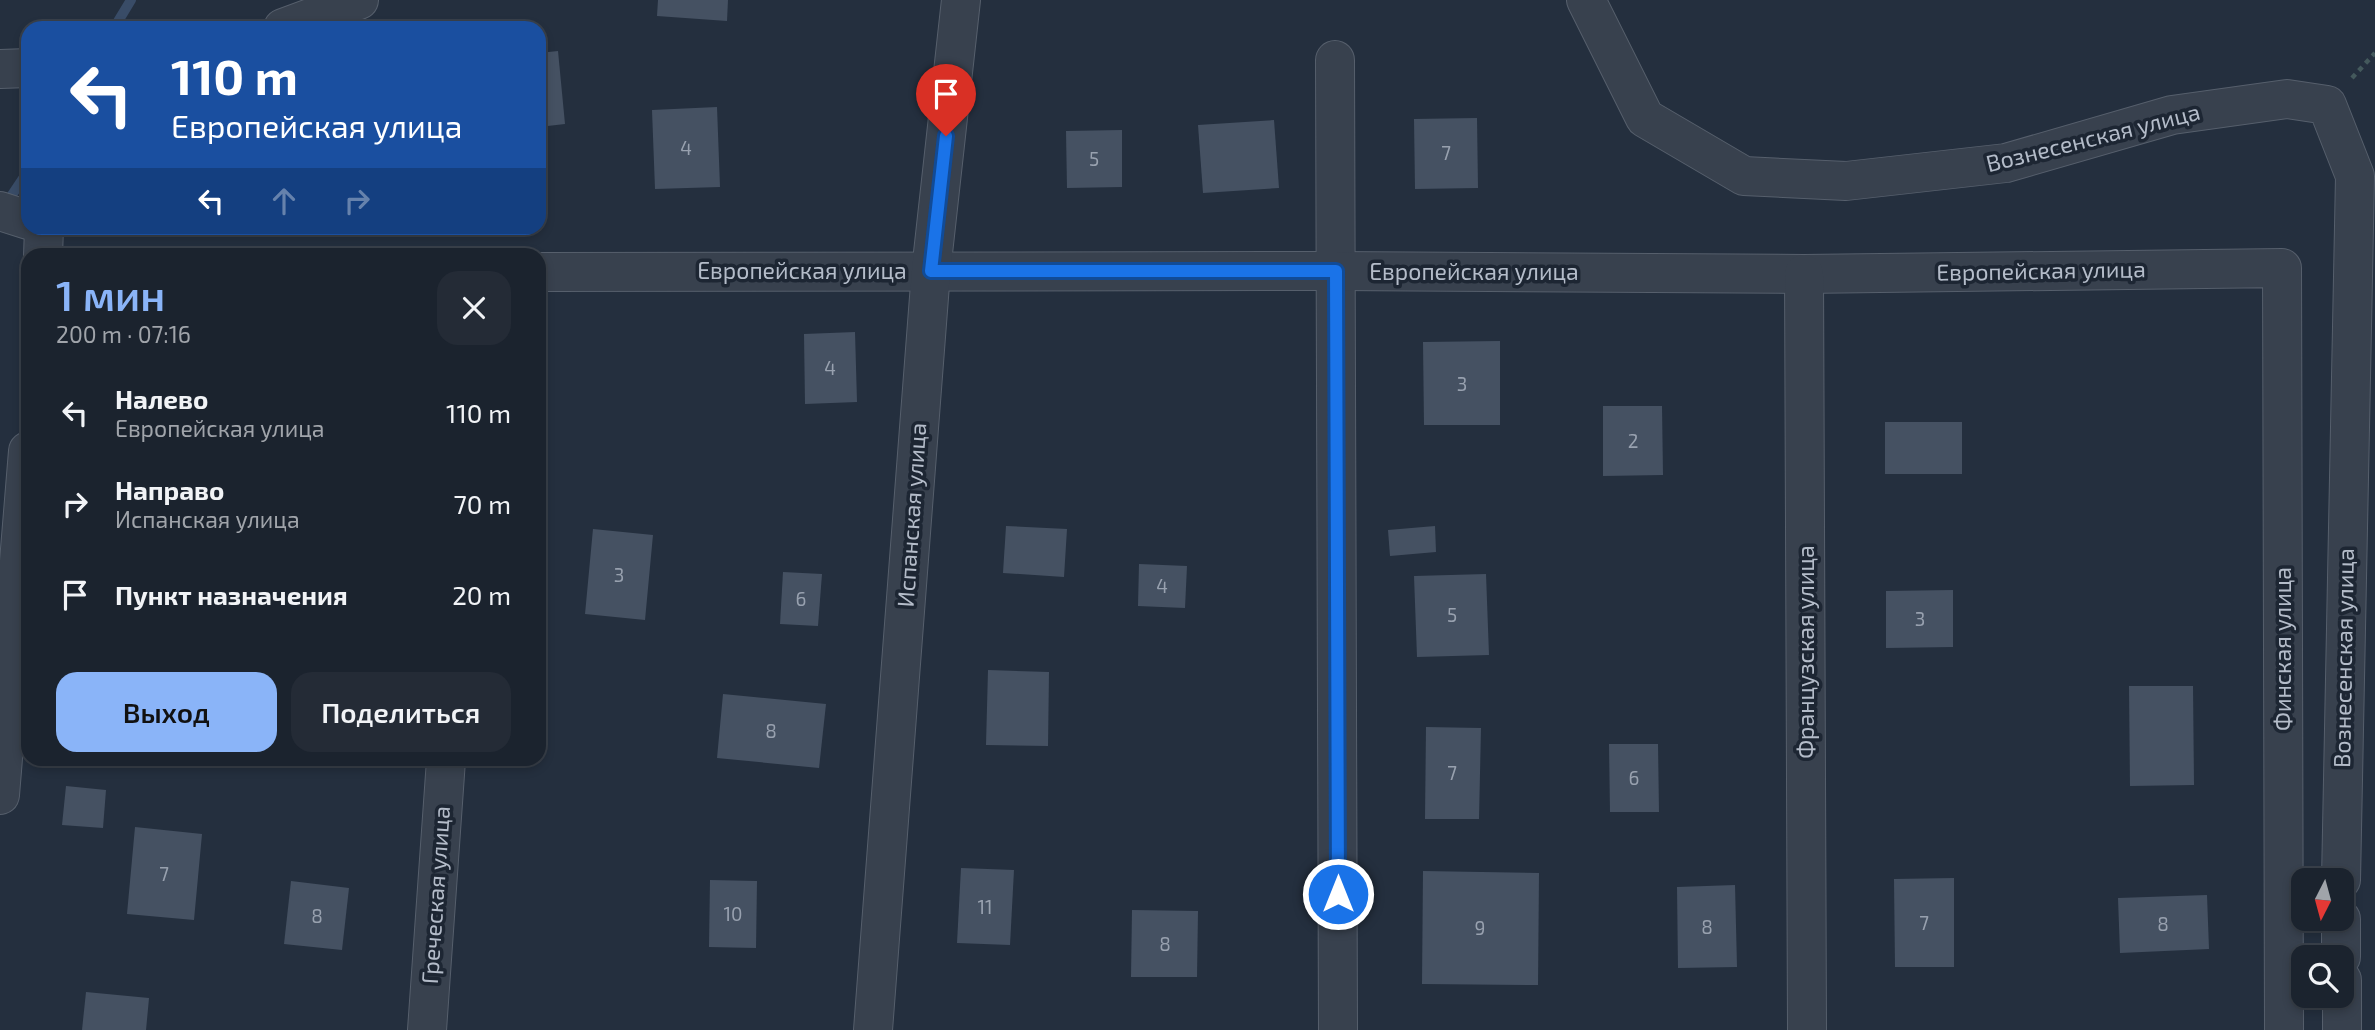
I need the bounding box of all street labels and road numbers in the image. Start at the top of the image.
street label: Вознесенская улица [1983,97,2203,178]
street label: Европейская улица [1936,254,2146,287]
street label: Европейская улица [697,256,907,285]
street label: Европейская улица [1369,257,1579,286]
street label: Испанская улица [891,422,932,608]
street label: Французская улица [1791,545,1820,759]
street label: Вознесенская улица [2327,548,2360,768]
street label: Финская улица [2268,567,2297,731]
street label: Греческая улица [415,805,456,985]

